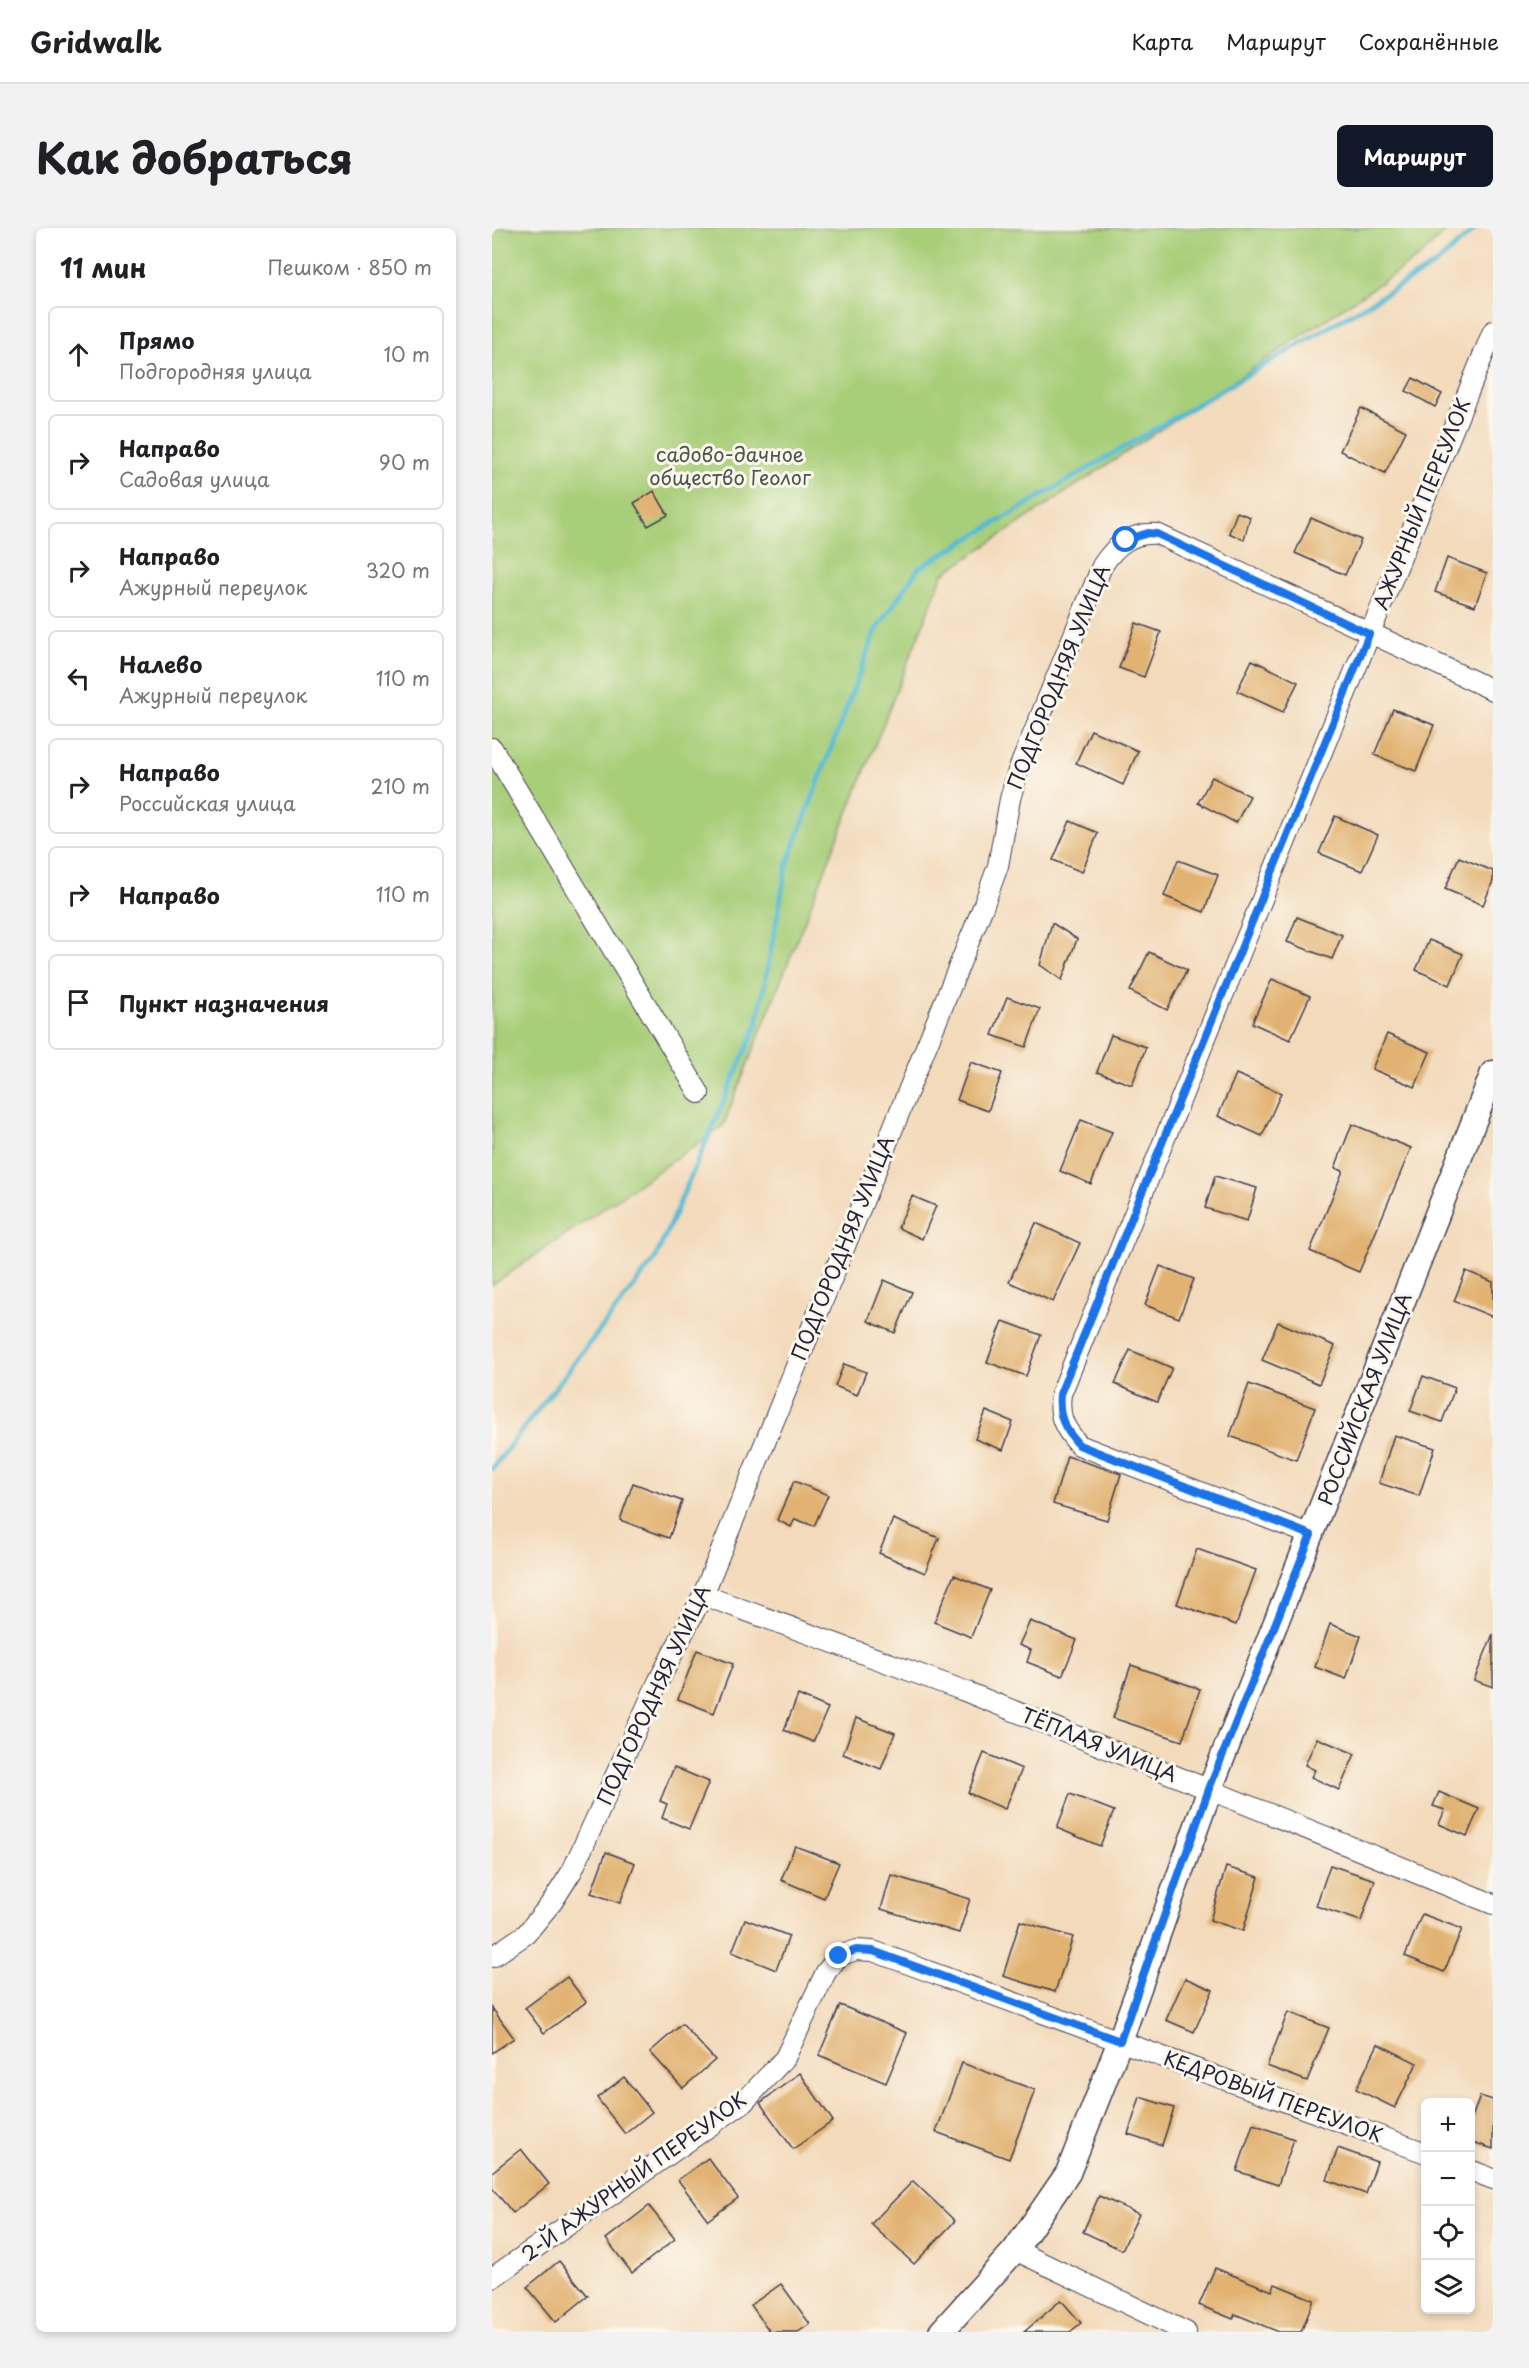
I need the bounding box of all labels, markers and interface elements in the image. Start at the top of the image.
text: Gridwalk [30,20,162,63]
text: Карта [1132,25,1193,57]
text: Маршрут [1226,25,1326,57]
text: Сохранённые [1359,25,1499,57]
text: Как добраться [36,125,353,188]
button: Маршрут [1337,125,1493,187]
text: 11 мин [60,248,146,287]
text: Пешком · 850 m [267,252,432,282]
text: Прямо [119,323,194,356]
icon: ahead [62,338,95,371]
text: 10 m [383,339,430,369]
text: Подгородняя улица [119,356,312,386]
street label: АЖУРНЫЙ ПЕРЕУЛОК [1365,393,1477,614]
text: Направо [119,431,220,464]
park label: садово-дачное общество Геолог [649,439,812,492]
icon: right [62,446,95,479]
text: 90 m [379,447,430,477]
text: Садовая улица [119,464,269,494]
route start [1112,526,1138,552]
text: Направо [119,539,220,572]
icon: right [62,554,95,587]
text: 320 m [366,555,430,585]
street label: ПОДГОРОДНЯЯ УЛИЦА [999,560,1117,793]
text: Ажурный переулок [119,572,307,602]
text: Налево [119,647,202,680]
icon: left [62,662,95,695]
text: 110 m [376,663,430,693]
text: Ажурный переулок [119,680,307,710]
text: Направо [119,755,220,788]
icon: right [62,770,95,803]
text: 210 m [371,771,430,801]
text: Российская улица [119,788,295,818]
icon: right [62,878,95,911]
text: Направо [119,878,220,911]
text: 110 m [376,879,430,909]
icon: arrive [62,986,95,1019]
text: Пункт назначения [119,986,329,1019]
street label: ПОДГОРОДНЯЯ УЛИЦА [783,1131,901,1364]
street label: РОССИЙСКАЯ УЛИЦА [1310,1288,1419,1509]
street label: ПОДГОРОДНЯЯ УЛИЦА [589,1580,717,1810]
street label: ТЁПЛАЯ УЛИЦА [1017,1699,1182,1789]
route end [825,1942,851,1968]
street label: КЕДРОВЫЙ ПЕРЕУЛОК [1160,2043,1387,2150]
street label: 2-Й АЖУРНЫЙ ПЕРЕУЛОК [515,2084,752,2268]
map controls [1421,2098,1475,2314]
button: + [1421,2098,1475,2152]
button: − [1421,2152,1475,2206]
button: locate [1421,2206,1475,2260]
button: layers [1421,2260,1475,2314]

